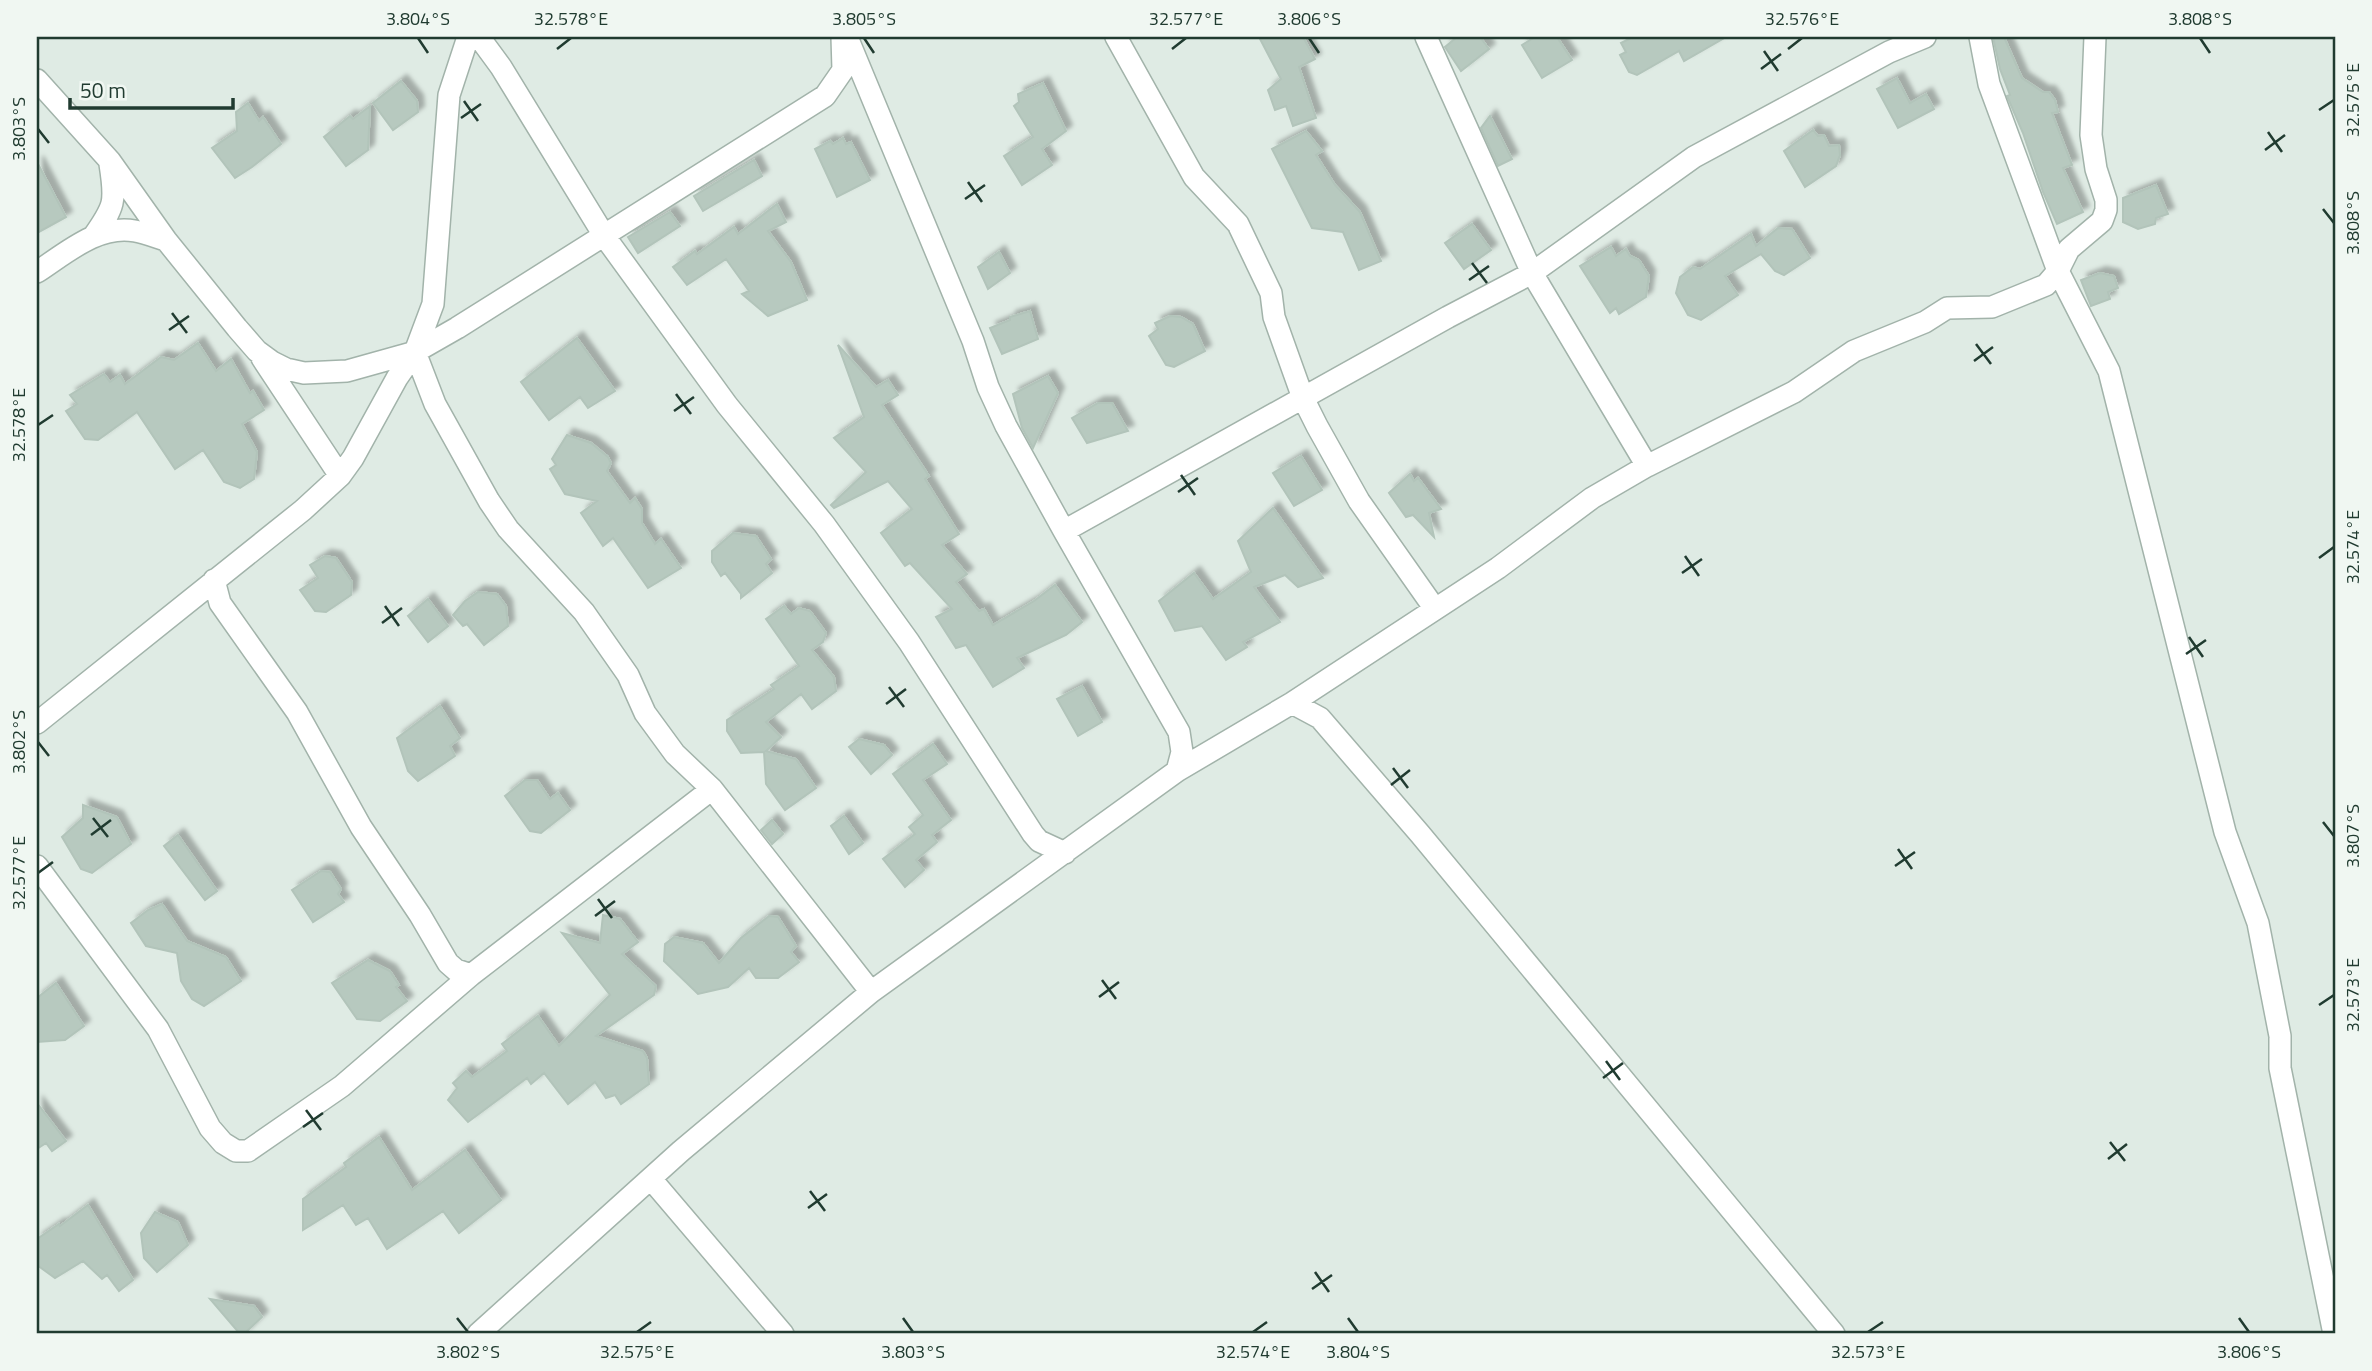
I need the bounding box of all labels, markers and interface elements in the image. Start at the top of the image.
text: 3.804°S [386,5,450,32]
text: 32.578°E [534,5,608,32]
text: 3.805°S [832,5,896,32]
text: 32.577°E [1149,5,1223,32]
text: 3.806°S [1277,5,1341,32]
text: 32.576°E [1765,5,1839,32]
text: 3.808°S [2168,5,2232,32]
text: 32.575°E [2339,63,2366,137]
scale bar [70,66,233,110]
text: 50 m [80,74,126,106]
text: 3.803°S [5,97,32,161]
text: 3.808°S [2339,191,2366,255]
text: 32.578°E [5,388,32,462]
text: 32.574°E [2339,510,2366,584]
text: 3.802°S [5,710,32,774]
text: 3.807°S [2339,804,2366,868]
text: 32.577°E [5,836,32,910]
text: 32.573°E [2339,958,2366,1032]
text: 3.802°S [436,1338,500,1365]
text: 32.575°E [600,1338,674,1365]
text: 3.803°S [881,1338,945,1365]
text: 32.574°E [1216,1338,1290,1365]
text: 3.804°S [1326,1338,1390,1365]
text: 32.573°E [1831,1338,1905,1365]
text: 3.806°S [2217,1338,2281,1365]

